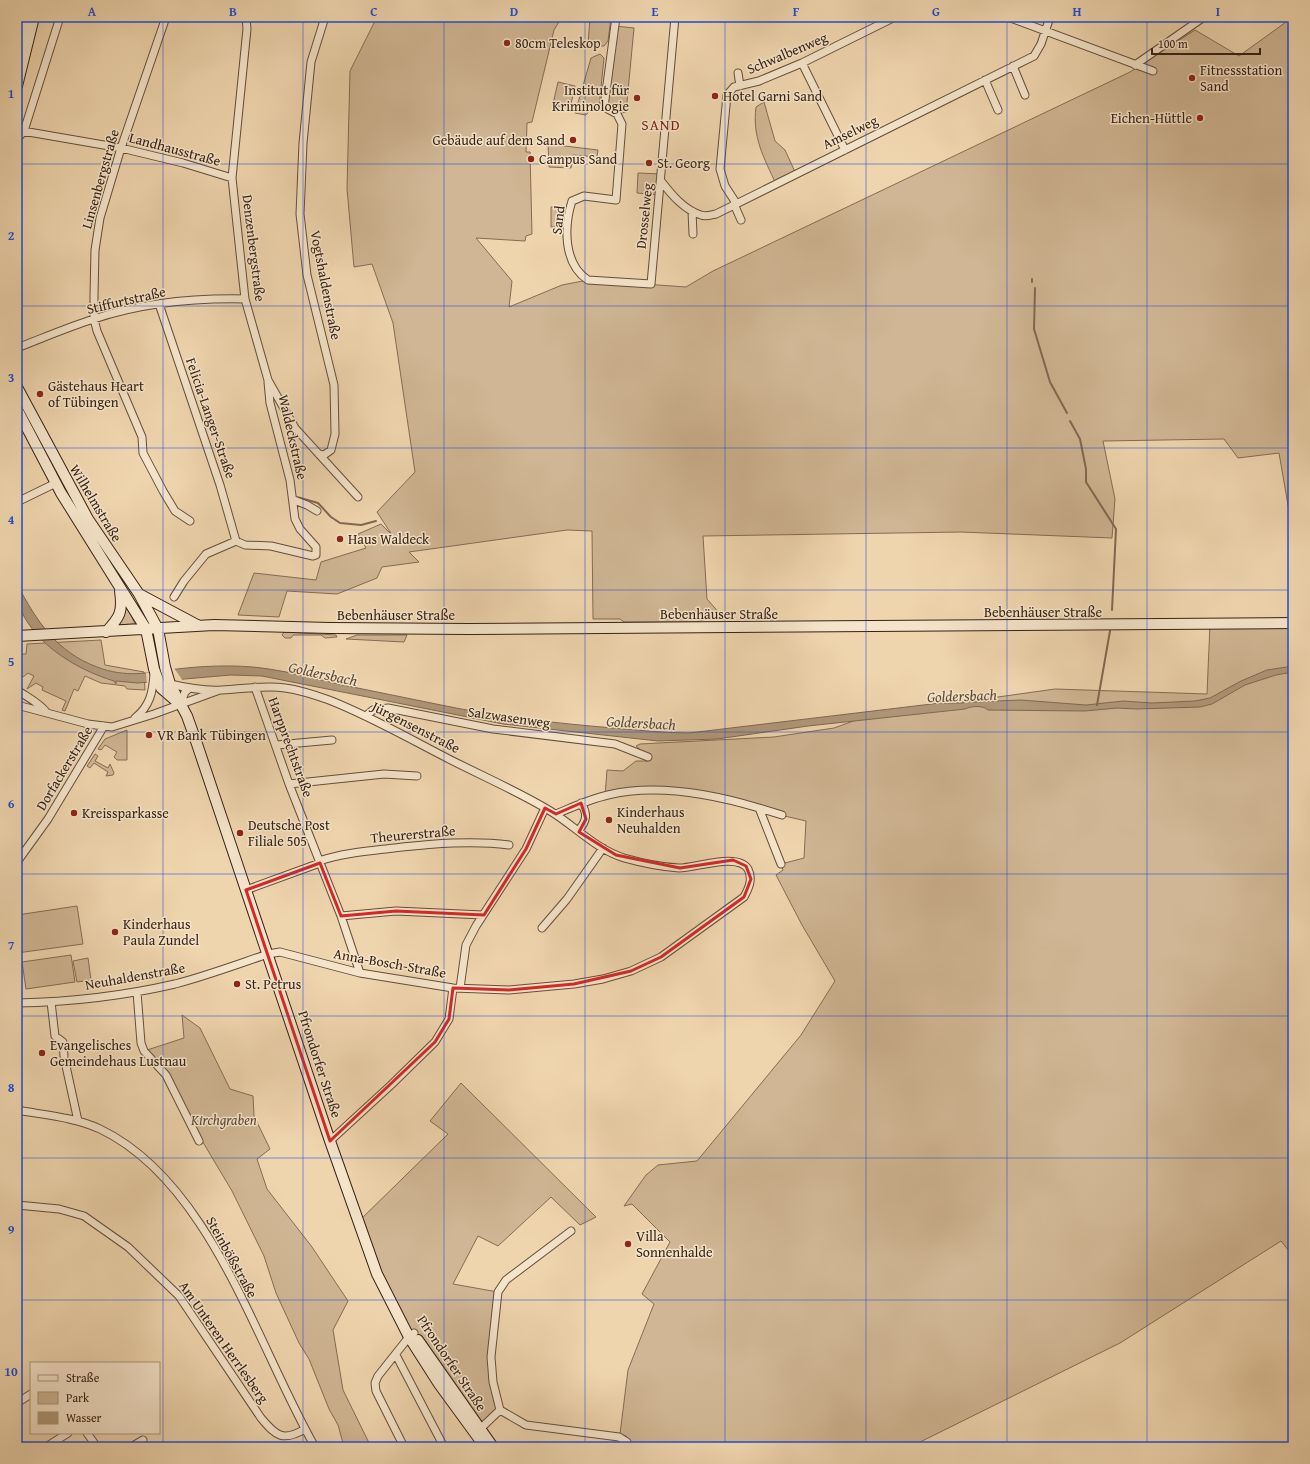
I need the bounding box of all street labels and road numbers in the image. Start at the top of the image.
street label: Schwalbenweg [744,27,830,79]
street label: Amselweg [819,110,881,154]
street label: Linsenbergstraße [76,126,124,231]
street label: Landhausstraße [127,127,223,171]
street label: Drosselweg [631,182,657,250]
street label: Denzenbergstraße [238,193,271,303]
street label: Sand [546,204,570,236]
street label: Vogtshaldenstraße [306,229,346,342]
street label: Stiffurtstraße [85,281,168,319]
street label: Felicia-Langer-Straße [181,355,241,481]
street label: Waldeckstraße [274,393,313,482]
street label: Wilhelmstraße [65,461,127,546]
street label: Bebenhäuser Straße [984,602,1102,622]
street label: Bebenhäuser Straße [660,604,778,624]
street label: Bebenhäuser Straße [337,605,455,625]
street label: Harpprechtstraße [264,694,319,800]
street label: Jürgensenstraße [367,695,464,758]
street label: Salzwasenweg [466,701,552,733]
street label: Dorfackerstraße [31,722,97,814]
street label: Theurerstraße [370,820,457,848]
street label: Anna-Bosch-Straße [332,943,448,983]
street label: Neuhaldenstraße [83,957,187,995]
street label: Pfrondorfer Straße [293,1008,347,1121]
street label: Steinbößstraße [201,1213,263,1302]
street label: Am Unteren Herrlesberg [174,1277,274,1407]
street label: Pfrondorfer Straße [412,1311,492,1415]

